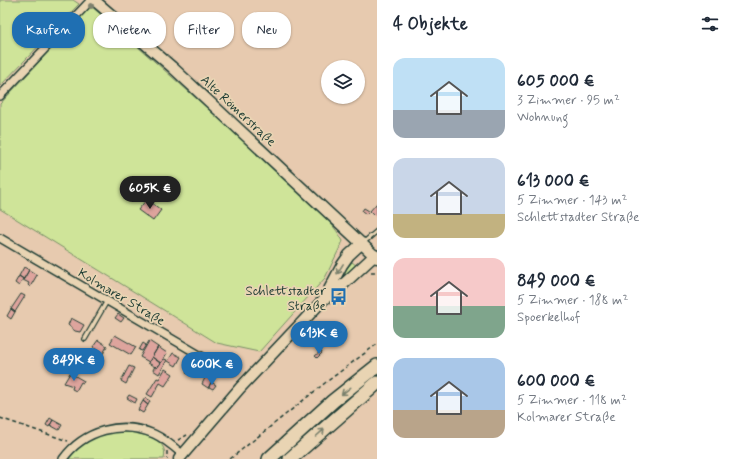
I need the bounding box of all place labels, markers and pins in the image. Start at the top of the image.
pin: 605K € [117,176,183,210]
place label: Schlettstadter Straße [245,283,327,315]
bus stop icon: Schlettstadter Straße [329,287,349,307]
pin: 613K € [286,321,352,355]
pin: 849K € [41,348,107,382]
pin: 600K € [179,352,245,386]

